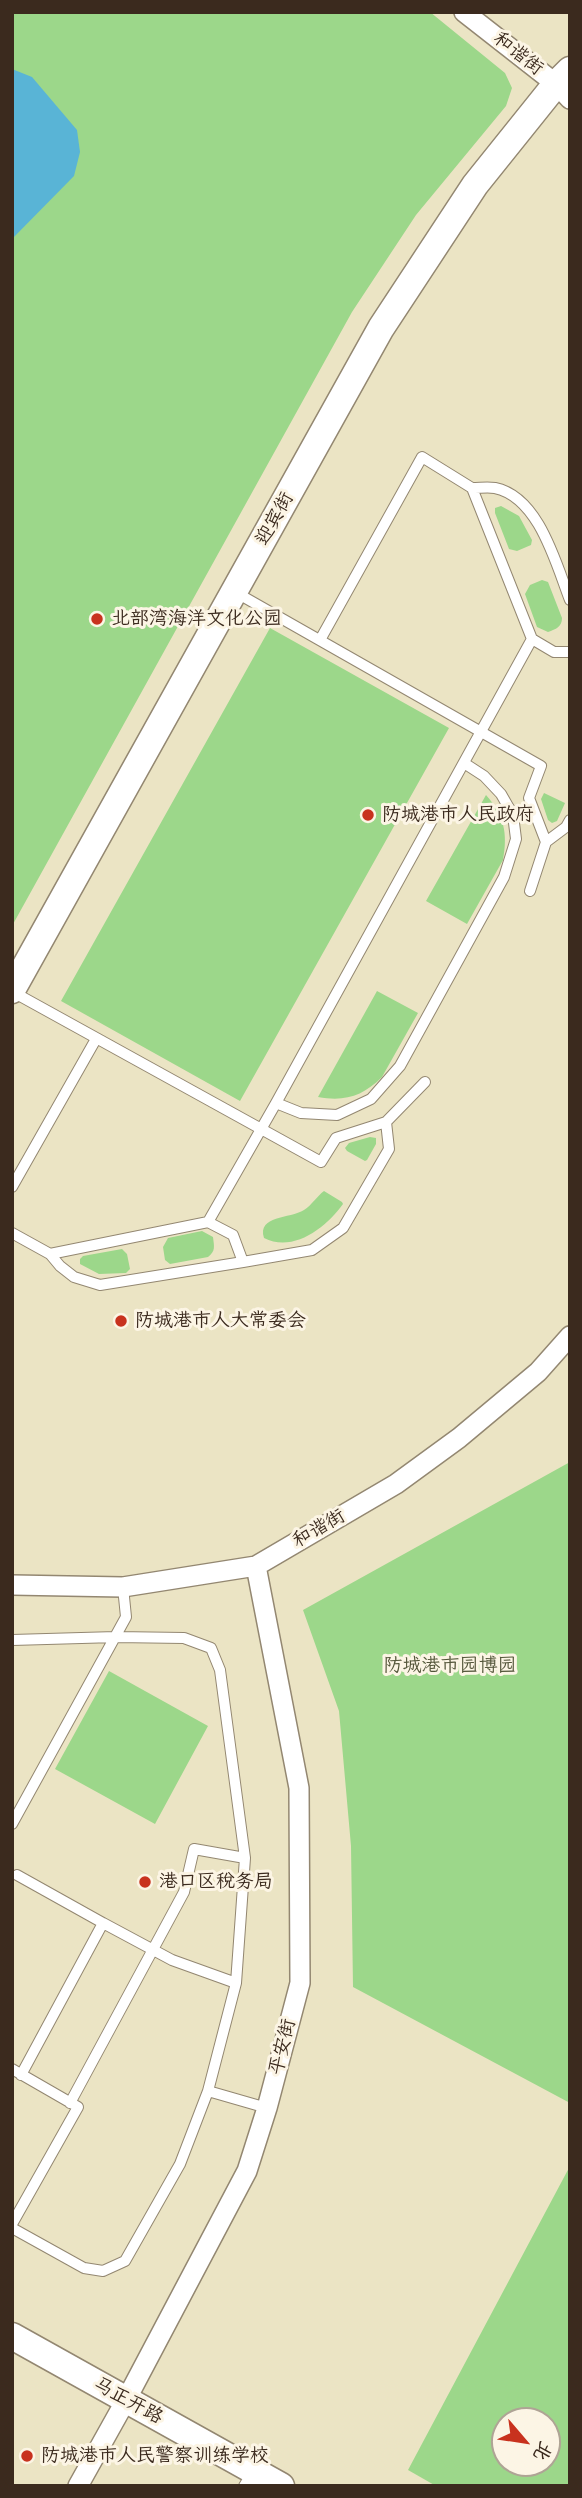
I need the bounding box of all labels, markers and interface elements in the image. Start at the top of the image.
street label: 和谐街 [489,27,547,81]
street label: 迎宾街 [251,489,299,549]
place label: 北部湾海洋文化公园 [111,608,282,630]
marker: 北部湾海洋文化公园 [89,611,105,627]
place label: 防城港市人民政府 [382,804,534,826]
marker: 防城港市人民政府 [360,807,376,823]
place label: 防城港市人大常委会 [135,1310,306,1332]
marker: 防城港市人大常委会 [113,1313,129,1329]
street label: 和谐街 [289,1505,349,1553]
park label: 防城港市园博园 [384,1655,516,1677]
place label: 港口区税务局 [159,1871,273,1893]
marker: 港口区税务局 [137,1874,153,1890]
street label: 平安街 [265,2017,301,2077]
street label: 马正开路 [89,2373,167,2429]
north arrow [491,2407,561,2477]
text: 北 [528,2437,559,2466]
place label: 防城港市人民警察训练学校 [41,2445,269,2467]
marker: 防城港市人民警察训练学校 [19,2448,35,2464]

